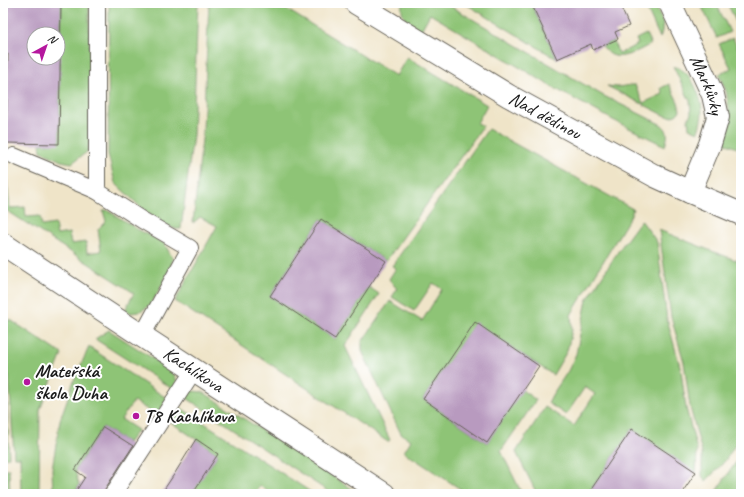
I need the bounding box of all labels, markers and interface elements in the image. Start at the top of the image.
north arrow [26,26,66,66]
text: N [45,31,61,47]
street label: Markůvky [684,51,729,118]
street label: Nad dědinou [505,86,586,146]
street label: Kachlíkova [159,341,229,399]
place label: Mateřská škola Duha [35,359,108,405]
marker: Mateřská škola Duha [22,377,32,387]
place label: T8 Kachlíkova [144,404,235,428]
marker: T8 Kachlíkova [131,411,141,421]

